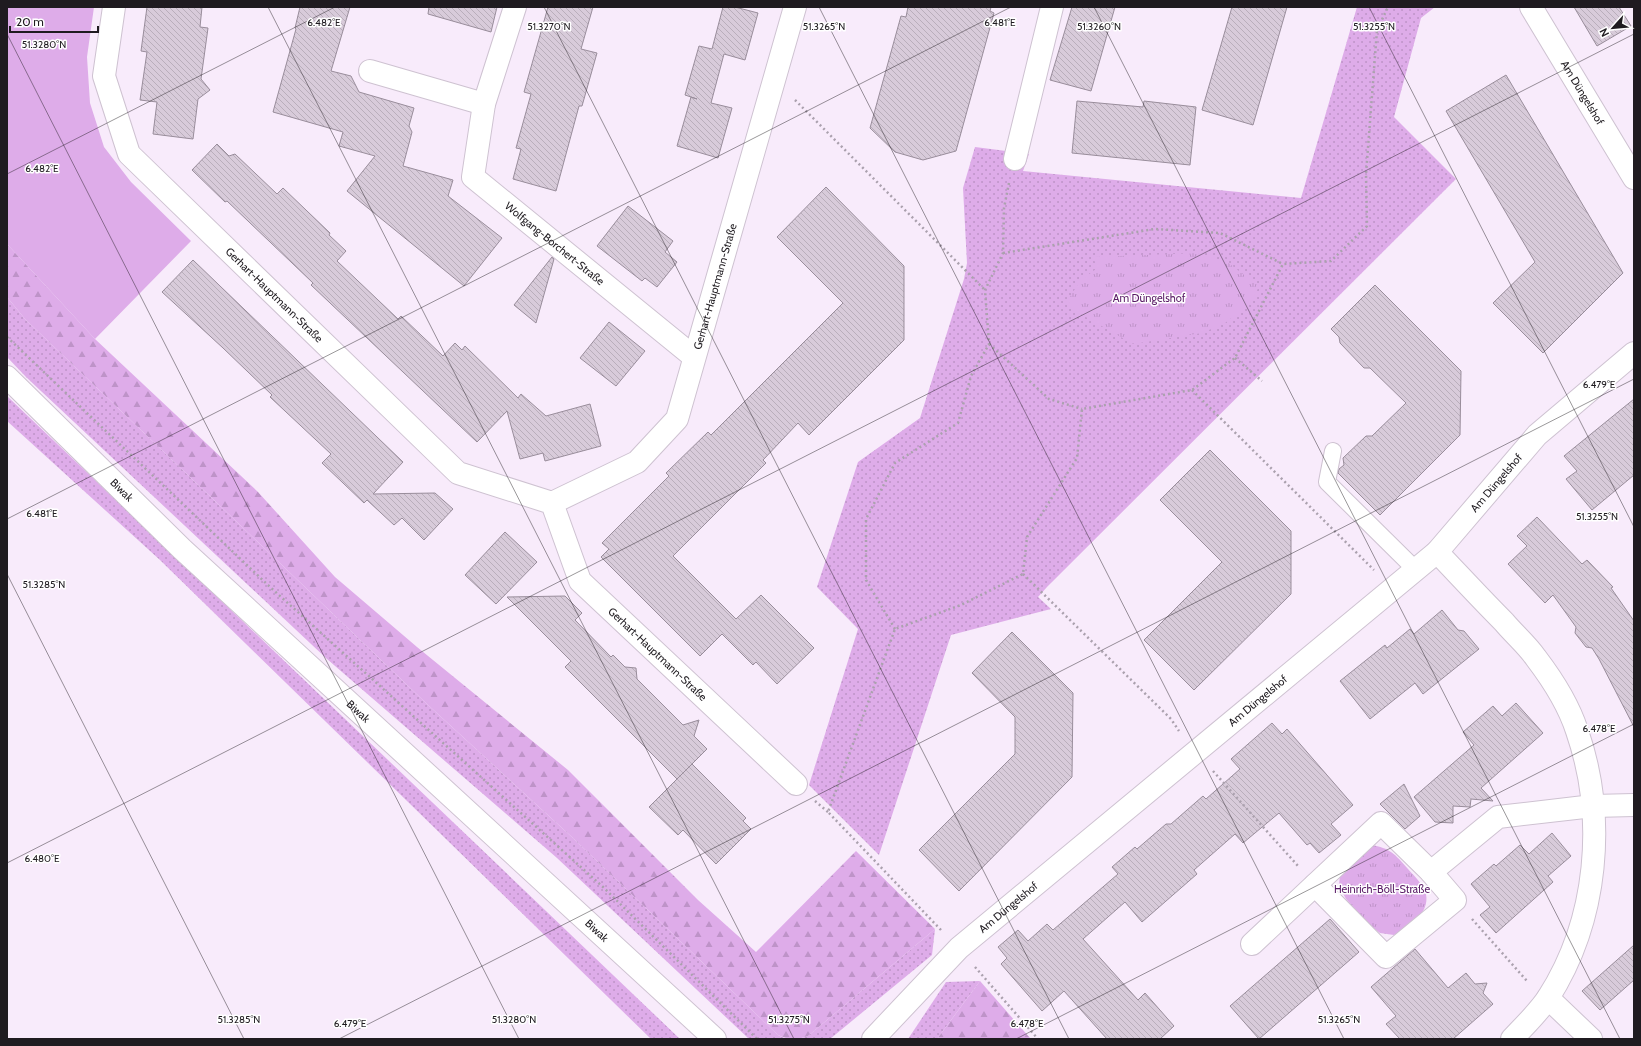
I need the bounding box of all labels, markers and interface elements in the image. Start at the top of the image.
scale bar [10,8,98,34]
north arrow [1593,8,1633,48]
text: 20 m [16,14,44,29]
text: 6.482°E [307,16,341,29]
text: 6.481°E [984,16,1016,29]
text: 51.3270°N [527,20,571,33]
text: 51.3265°N [803,20,845,33]
text: 51.3260°N [1077,20,1121,33]
text: 51.3255°N [1353,20,1395,33]
text: N [1596,26,1612,39]
text: 51.3280°N [22,38,66,51]
street label: Am Düngelshof [1558,58,1608,128]
text: 6.482°E [25,162,59,175]
street label: Wolfgang-Borchert-Straße [502,199,608,288]
street label: Gerhart-Hauptmann-Straße [690,221,740,351]
street label: Gerhart-Hauptmann-Straße [223,244,326,346]
park label: Am Düngelshof [1113,291,1186,305]
text: 6.479°E [1583,378,1616,391]
street label: Am Düngelshof [1467,450,1525,515]
street label: Biwak [107,475,136,504]
text: 6.481°E [26,507,58,520]
text: 51.3255°N [1576,510,1618,523]
text: 51.3285°N [23,578,65,591]
street label: Gerhart-Hauptmann-Straße [605,604,710,704]
street label: Am Düngelshof [1225,672,1290,729]
street label: Biwak [344,697,373,726]
text: 6.478°E [1582,722,1616,735]
text: 6.480°E [24,852,60,865]
street label: Am Düngelshof [976,879,1041,936]
park label: Heinrich-Böll-Straße [1334,882,1430,896]
street label: Biwak [582,916,612,945]
text: 51.3285°N [218,1013,260,1026]
text: 51.3280°N [492,1013,536,1026]
text: 51.3275°N [768,1013,810,1026]
text: 51.3265°N [1318,1013,1360,1026]
text: 6.479°E [334,1017,367,1030]
text: 6.478°E [1010,1017,1044,1030]

